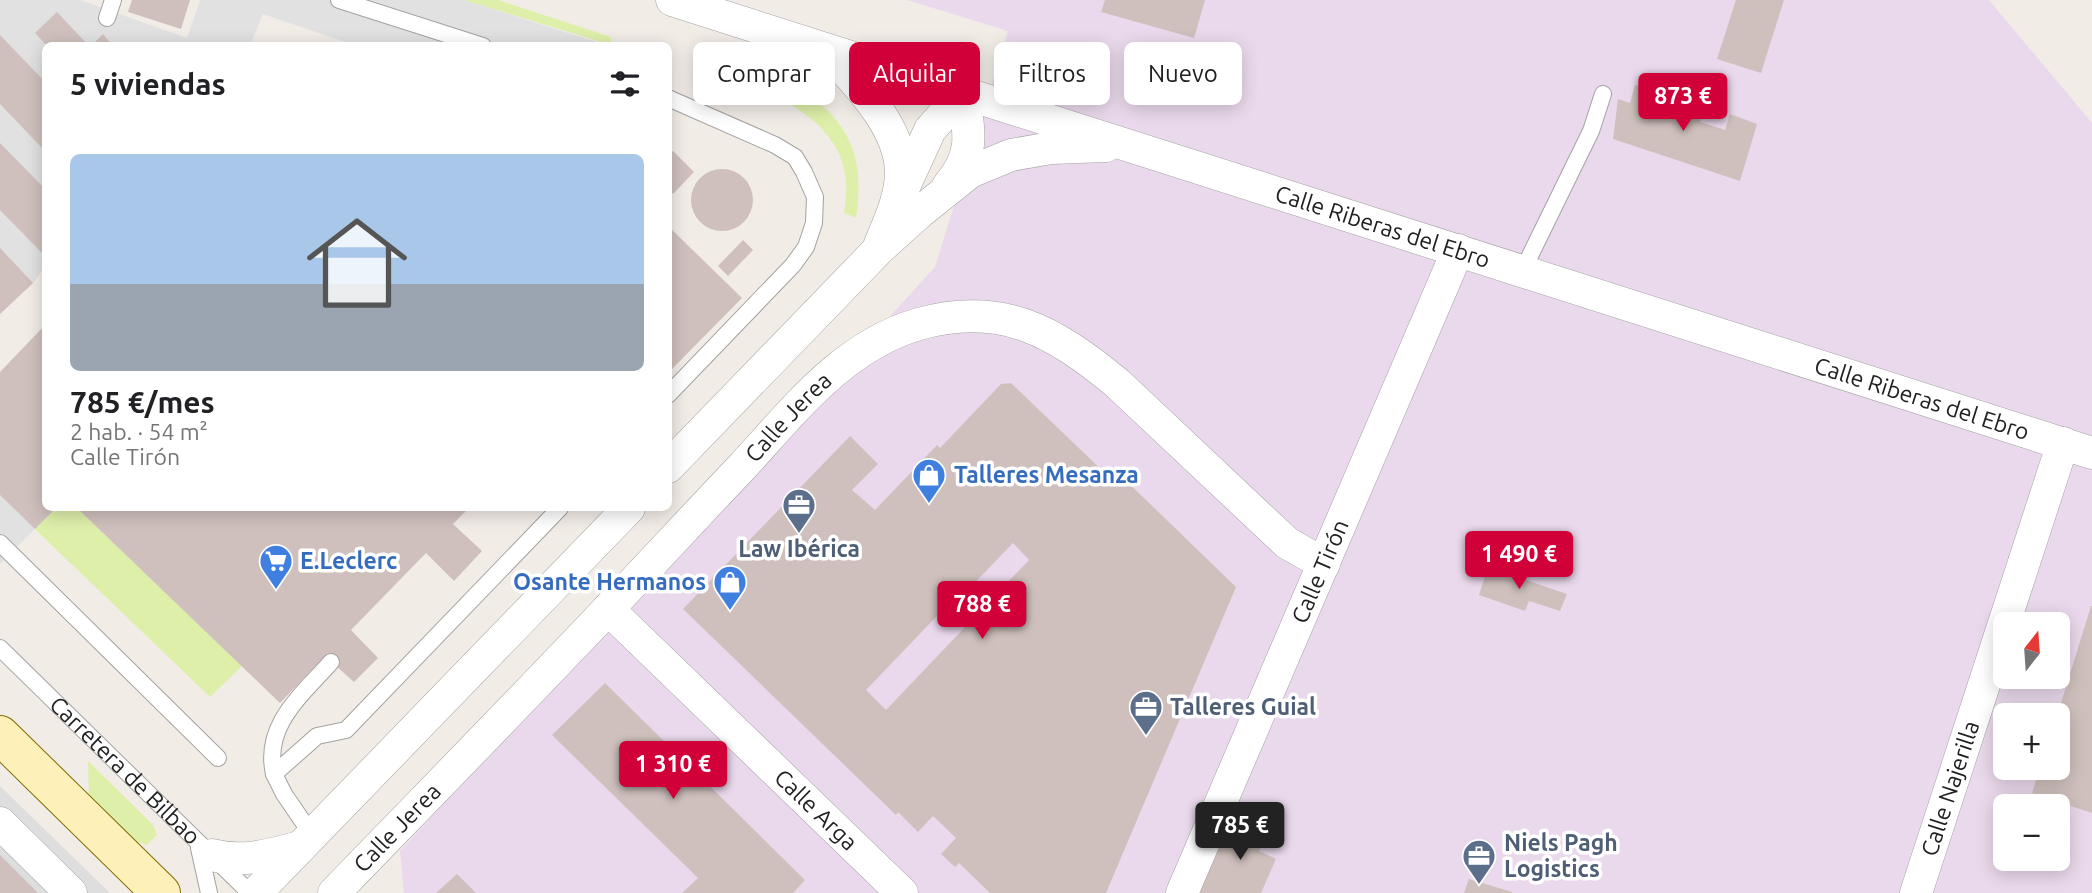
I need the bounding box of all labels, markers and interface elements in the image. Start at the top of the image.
chip: Comprar [693,42,835,105]
chip: Alquilar [849,42,980,105]
chip: Filtros [994,42,1110,105]
chip: Nuevo [1124,42,1242,105]
icon: filters [606,65,644,103]
text: 5 viviendas [70,67,226,101]
pin: 873 € [1634,74,1732,133]
text: 873 € [1654,83,1712,108]
street label: Calle Riberas del Ebro [1272,180,1493,272]
icon: home [294,200,420,326]
street label: Calle Riberas del Ebro [1812,352,2033,444]
street label: Calle Jerea [740,367,836,467]
text: 785 €/mes [70,385,215,419]
text: 2 hab. · 54 m² [70,419,208,444]
text: Calle Tirón [70,444,180,469]
shop icon: Talleres Mesanza [910,456,948,505]
place label: Talleres Mesanza [954,462,1139,487]
office icon: Law Ibérica [780,486,818,535]
street label: Calle Tirón [1286,516,1353,627]
pin: 1 490 € [1454,532,1584,591]
place label: Law Ibérica [738,536,860,561]
text: 1 490 € [1481,541,1557,566]
supermarket icon: E.Leclerc [257,542,295,591]
place label: E.Leclerc [300,548,397,573]
shop icon: Osante Hermanos [711,563,749,612]
place label: Osante Hermanos [513,569,706,594]
pin: 788 € [933,582,1031,641]
text: 788 € [953,591,1011,616]
north arrow [1993,612,2070,690]
map controls [1993,612,2070,871]
office icon: Talleres Guial [1127,688,1165,737]
street label: Carretera de Bilbao [45,691,206,849]
place label: Talleres Guial [1170,694,1316,719]
button: + [1993,703,2070,780]
street label: Calle Najerilla [1916,717,1983,859]
pin: 1 310 € [608,742,738,801]
text: 1 310 € [635,751,711,776]
street label: Calle Arga [770,764,863,855]
street label: Calle Jerea [349,778,445,877]
button: − [1993,794,2070,871]
pin: 785 € [1191,802,1289,862]
text: 785 € [1211,812,1269,837]
place label: Niels Pagh Logistics [1504,830,1618,881]
office icon: Niels Pagh Logistics [1460,837,1498,886]

